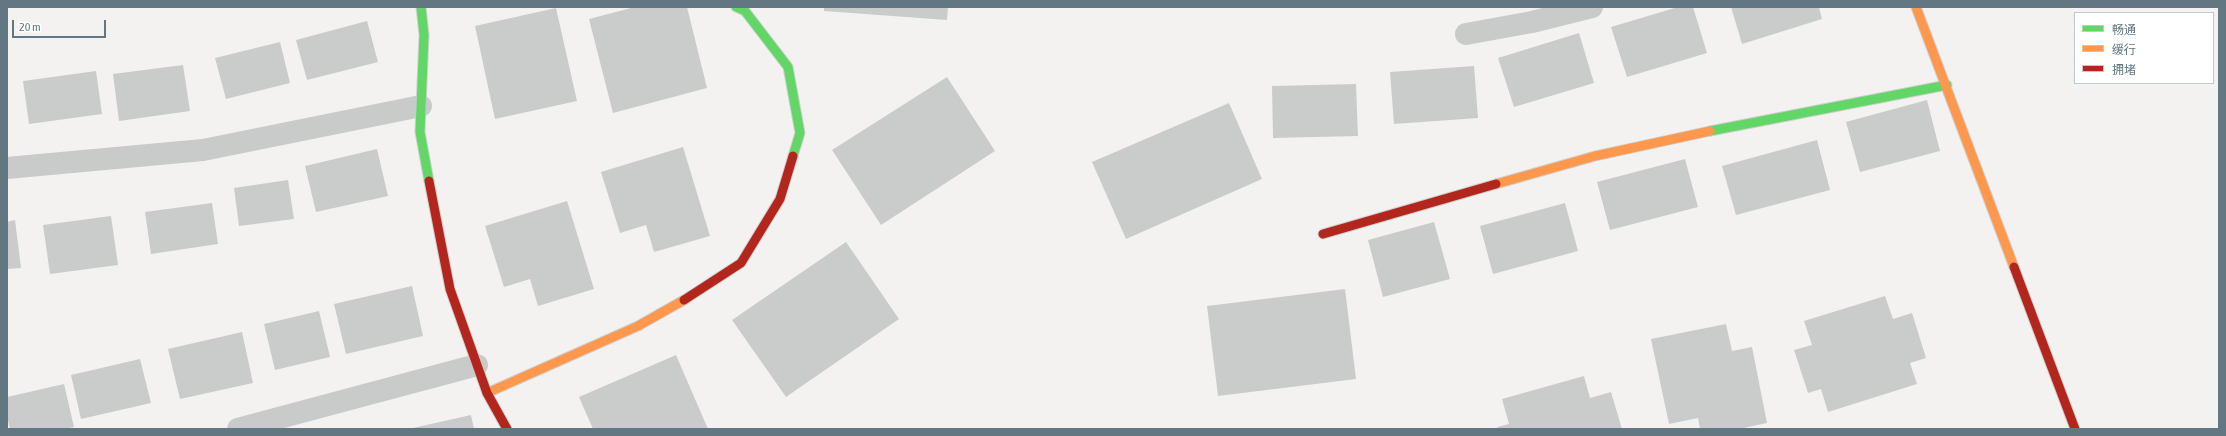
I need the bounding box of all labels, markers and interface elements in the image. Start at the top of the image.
scale bar [14,12,108,38]
legend [2074,12,2214,84]
text: 20 m [19,20,41,34]
text: 畅通 [2112,23,2136,37]
text: 缓行 [2112,43,2136,57]
text: 拥堵 [2112,63,2136,77]

